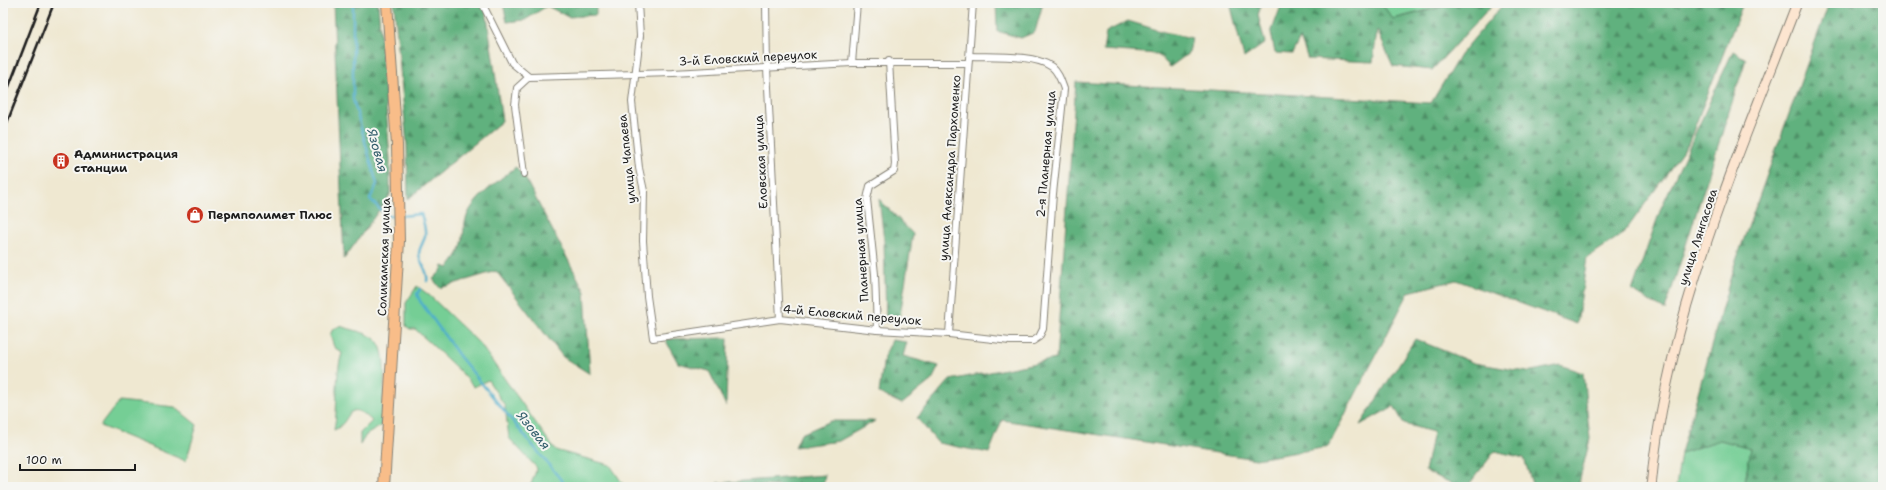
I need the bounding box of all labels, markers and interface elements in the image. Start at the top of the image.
street label: 3-й Еловский переулок [678,46,818,70]
street label: улица Александра Пархоменко [936,74,964,262]
street label: 2-я Планерная улица [1032,89,1060,218]
street label: улица Чапаева [614,113,640,204]
street label: Еловская улица [751,114,771,209]
water label: Язовая [363,125,392,174]
place label: Администрация станции [74,146,178,176]
building icon: Администрация станции [51,151,71,171]
street label: улица Лянгасова [1675,186,1721,287]
street label: Соликамская улица [374,197,394,316]
street label: Планерная улица [849,197,873,302]
shop icon: Пермполимет Плюс [185,205,205,225]
place label: Пермполимет Плюс [208,207,332,223]
street label: 4-й Еловский переулок [782,301,922,329]
water label: Язовая [512,407,554,453]
scale bar [20,446,135,472]
text: 100 m [26,452,62,468]

